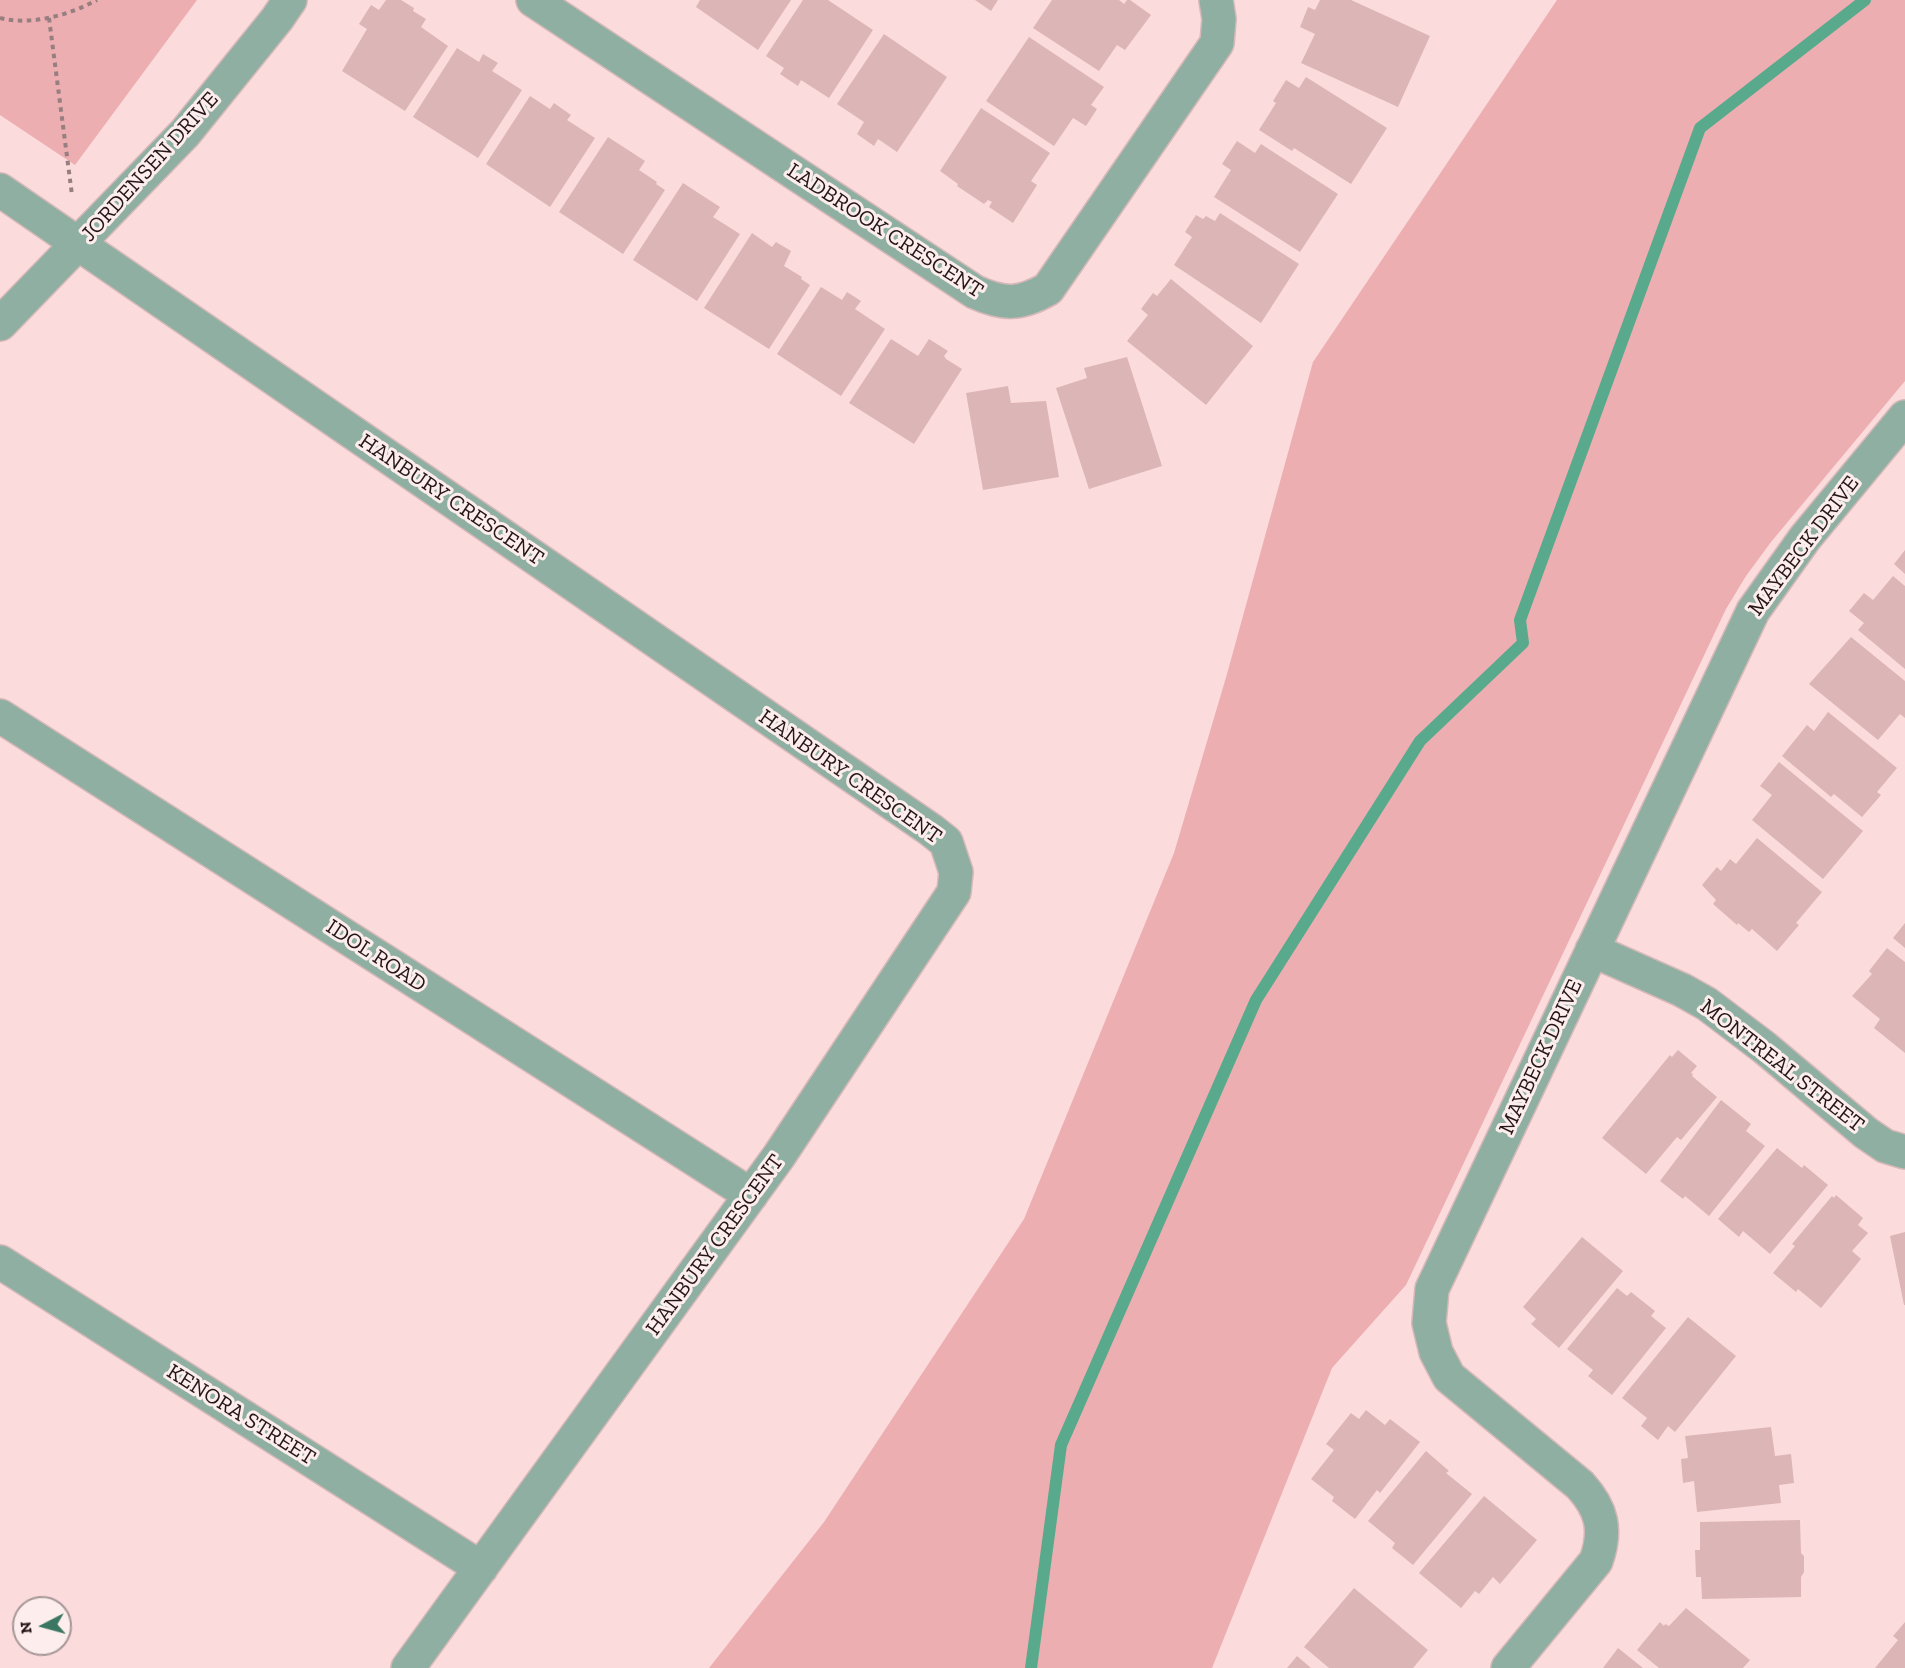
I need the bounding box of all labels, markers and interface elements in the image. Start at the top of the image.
street label: JORDENSEN DRIVE [76,87,224,247]
street label: LADBROOK CRESCENT [782,158,988,304]
street label: HANBURY CRESCENT [354,428,548,572]
street label: MAYBECK DRIVE [1743,471,1865,621]
street label: HANBURY CRESCENT [754,704,946,850]
street label: IDOL ROAD [321,914,431,998]
street label: MAYBECK DRIVE [1494,975,1588,1139]
street label: MONTREAL STREET [1695,994,1869,1138]
street label: HANBURY CRESCENT [641,1149,789,1341]
street label: KENORA STREET [162,1359,320,1471]
north arrow [12,1596,72,1656]
text: N [16,1621,36,1635]

